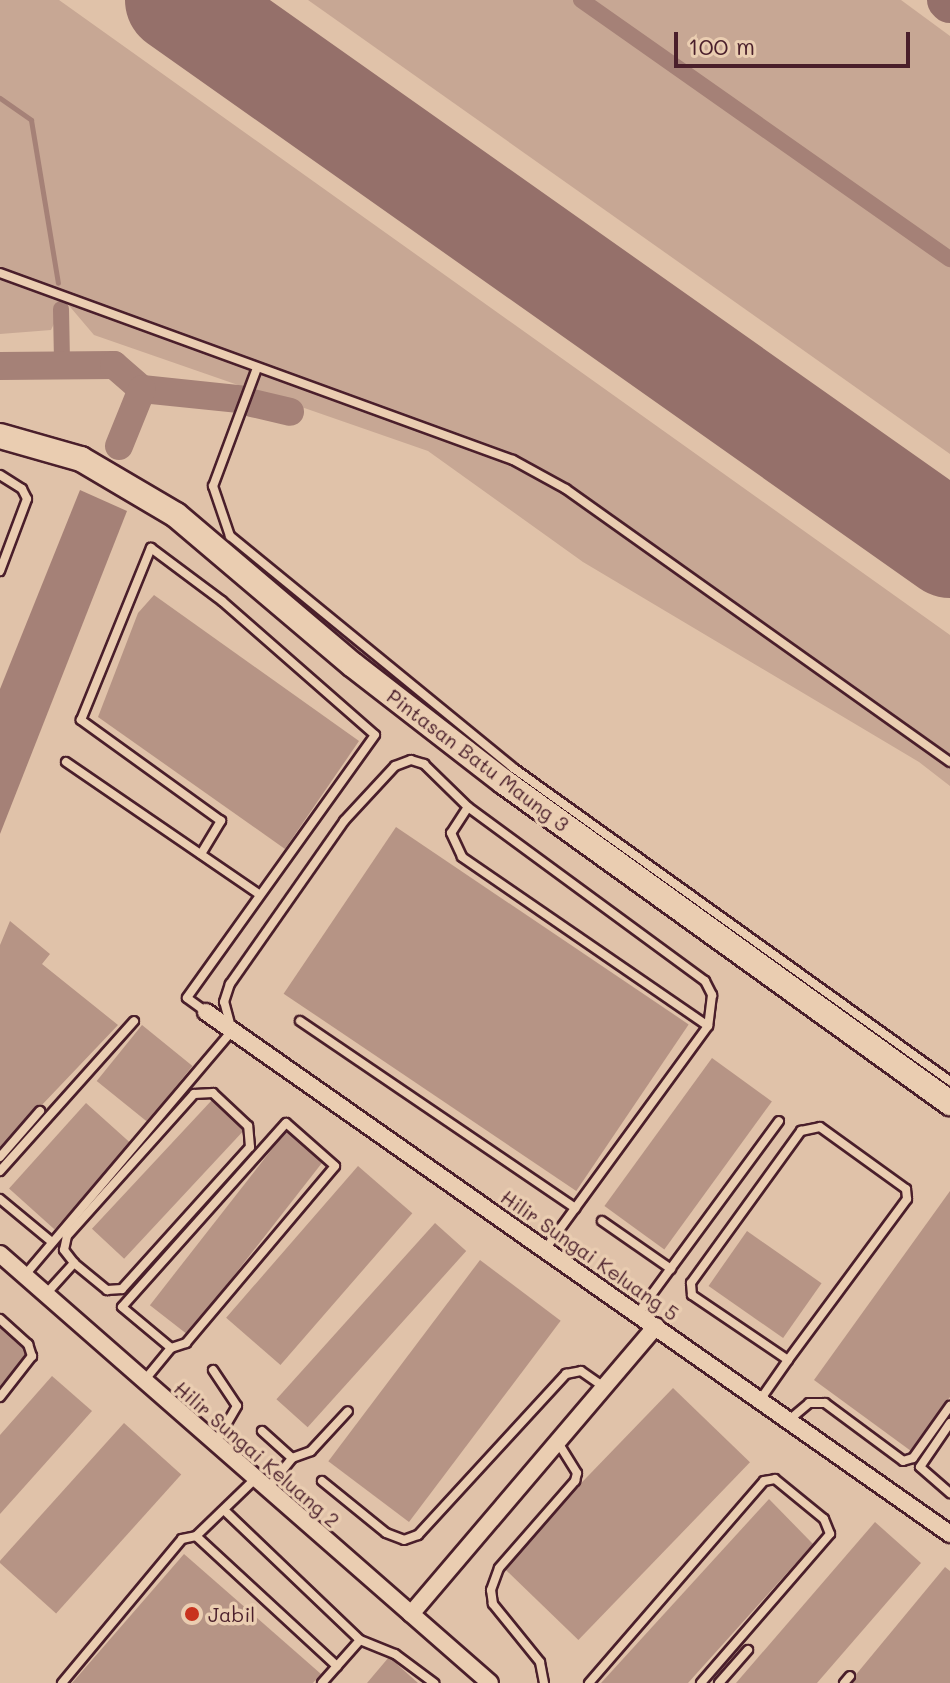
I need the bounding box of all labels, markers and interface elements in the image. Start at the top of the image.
scale bar [678,16,914,66]
text: 100 m [688,30,755,61]
street label: Pintasan Batu Maung 3 [382,684,574,836]
street label: Hilir Sungai Keluang 5 [496,1185,684,1325]
street label: Hilir Sungai Keluang 2 [170,1376,344,1532]
place label: Jabil [208,1602,255,1626]
marker: Jabil [183,1605,201,1623]

